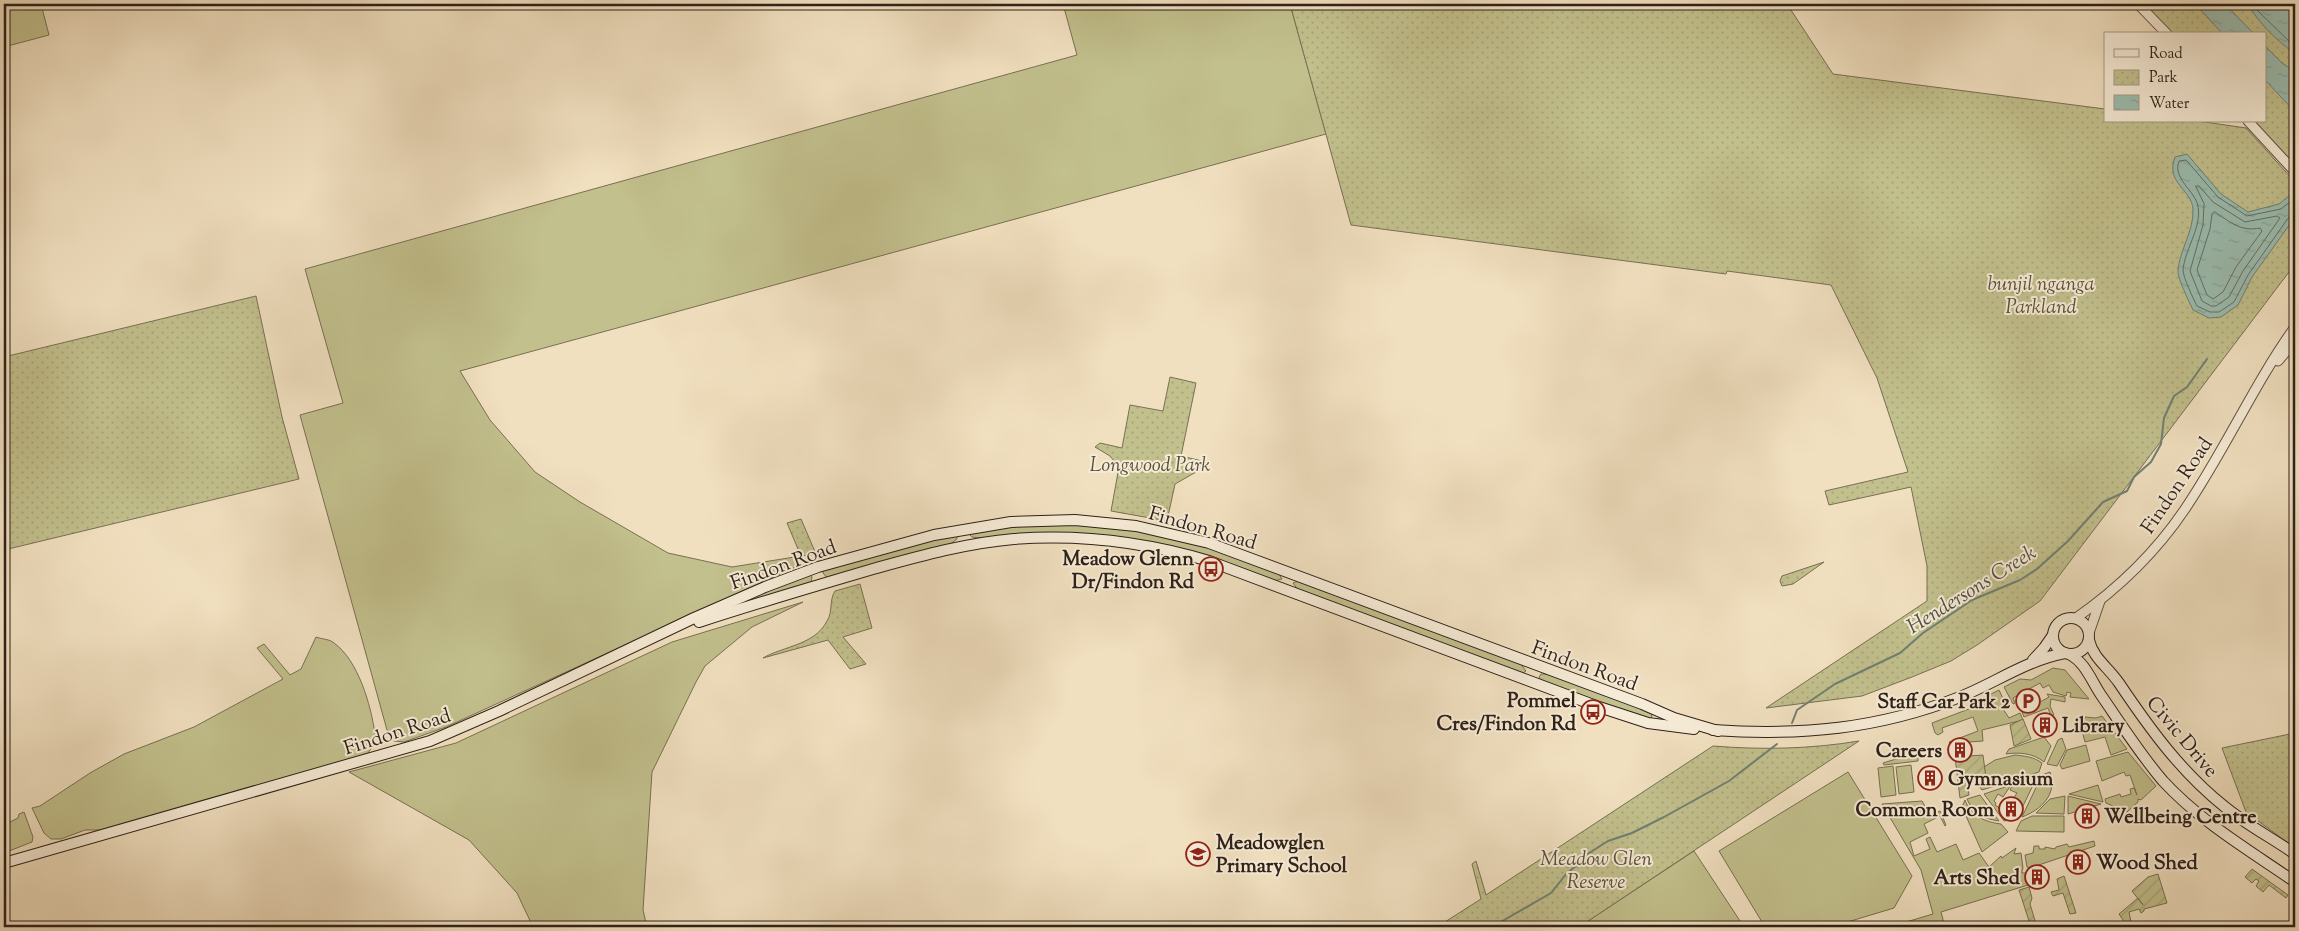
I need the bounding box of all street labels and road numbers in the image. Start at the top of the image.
street label: Findon Road [2135,432,2221,541]
street label: Findon Road [1145,500,1260,559]
street label: Findon Road [727,534,841,599]
street label: Findon Road [1527,635,1641,700]
street label: Civic Drive [2138,690,2224,785]
street label: Findon Road [340,702,455,764]

